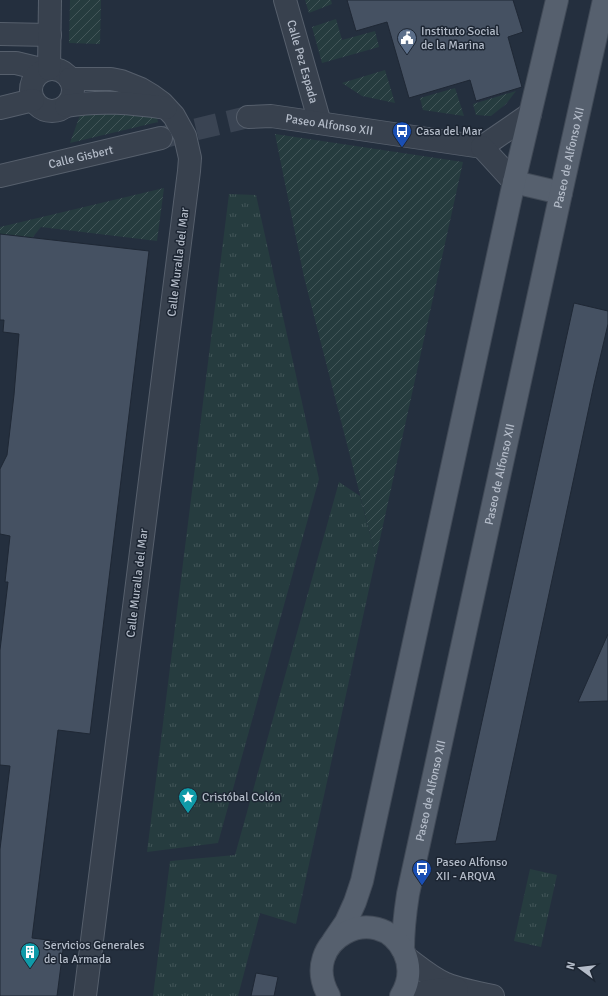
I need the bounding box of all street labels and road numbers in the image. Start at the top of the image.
street label: Calle Pez Espada [283,18,321,105]
street label: Paseo de Alfonso XII [551,106,588,210]
street label: Paseo Alfonso XII [284,111,374,139]
street label: Calle Gisbert [47,143,115,172]
street label: Calle Muralla del Mar [164,206,193,317]
street label: Paseo de Alfonso XII [482,422,518,526]
street label: Calle Muralla del Mar [123,527,152,638]
street label: Paseo de Alfonso XII [413,739,449,843]

